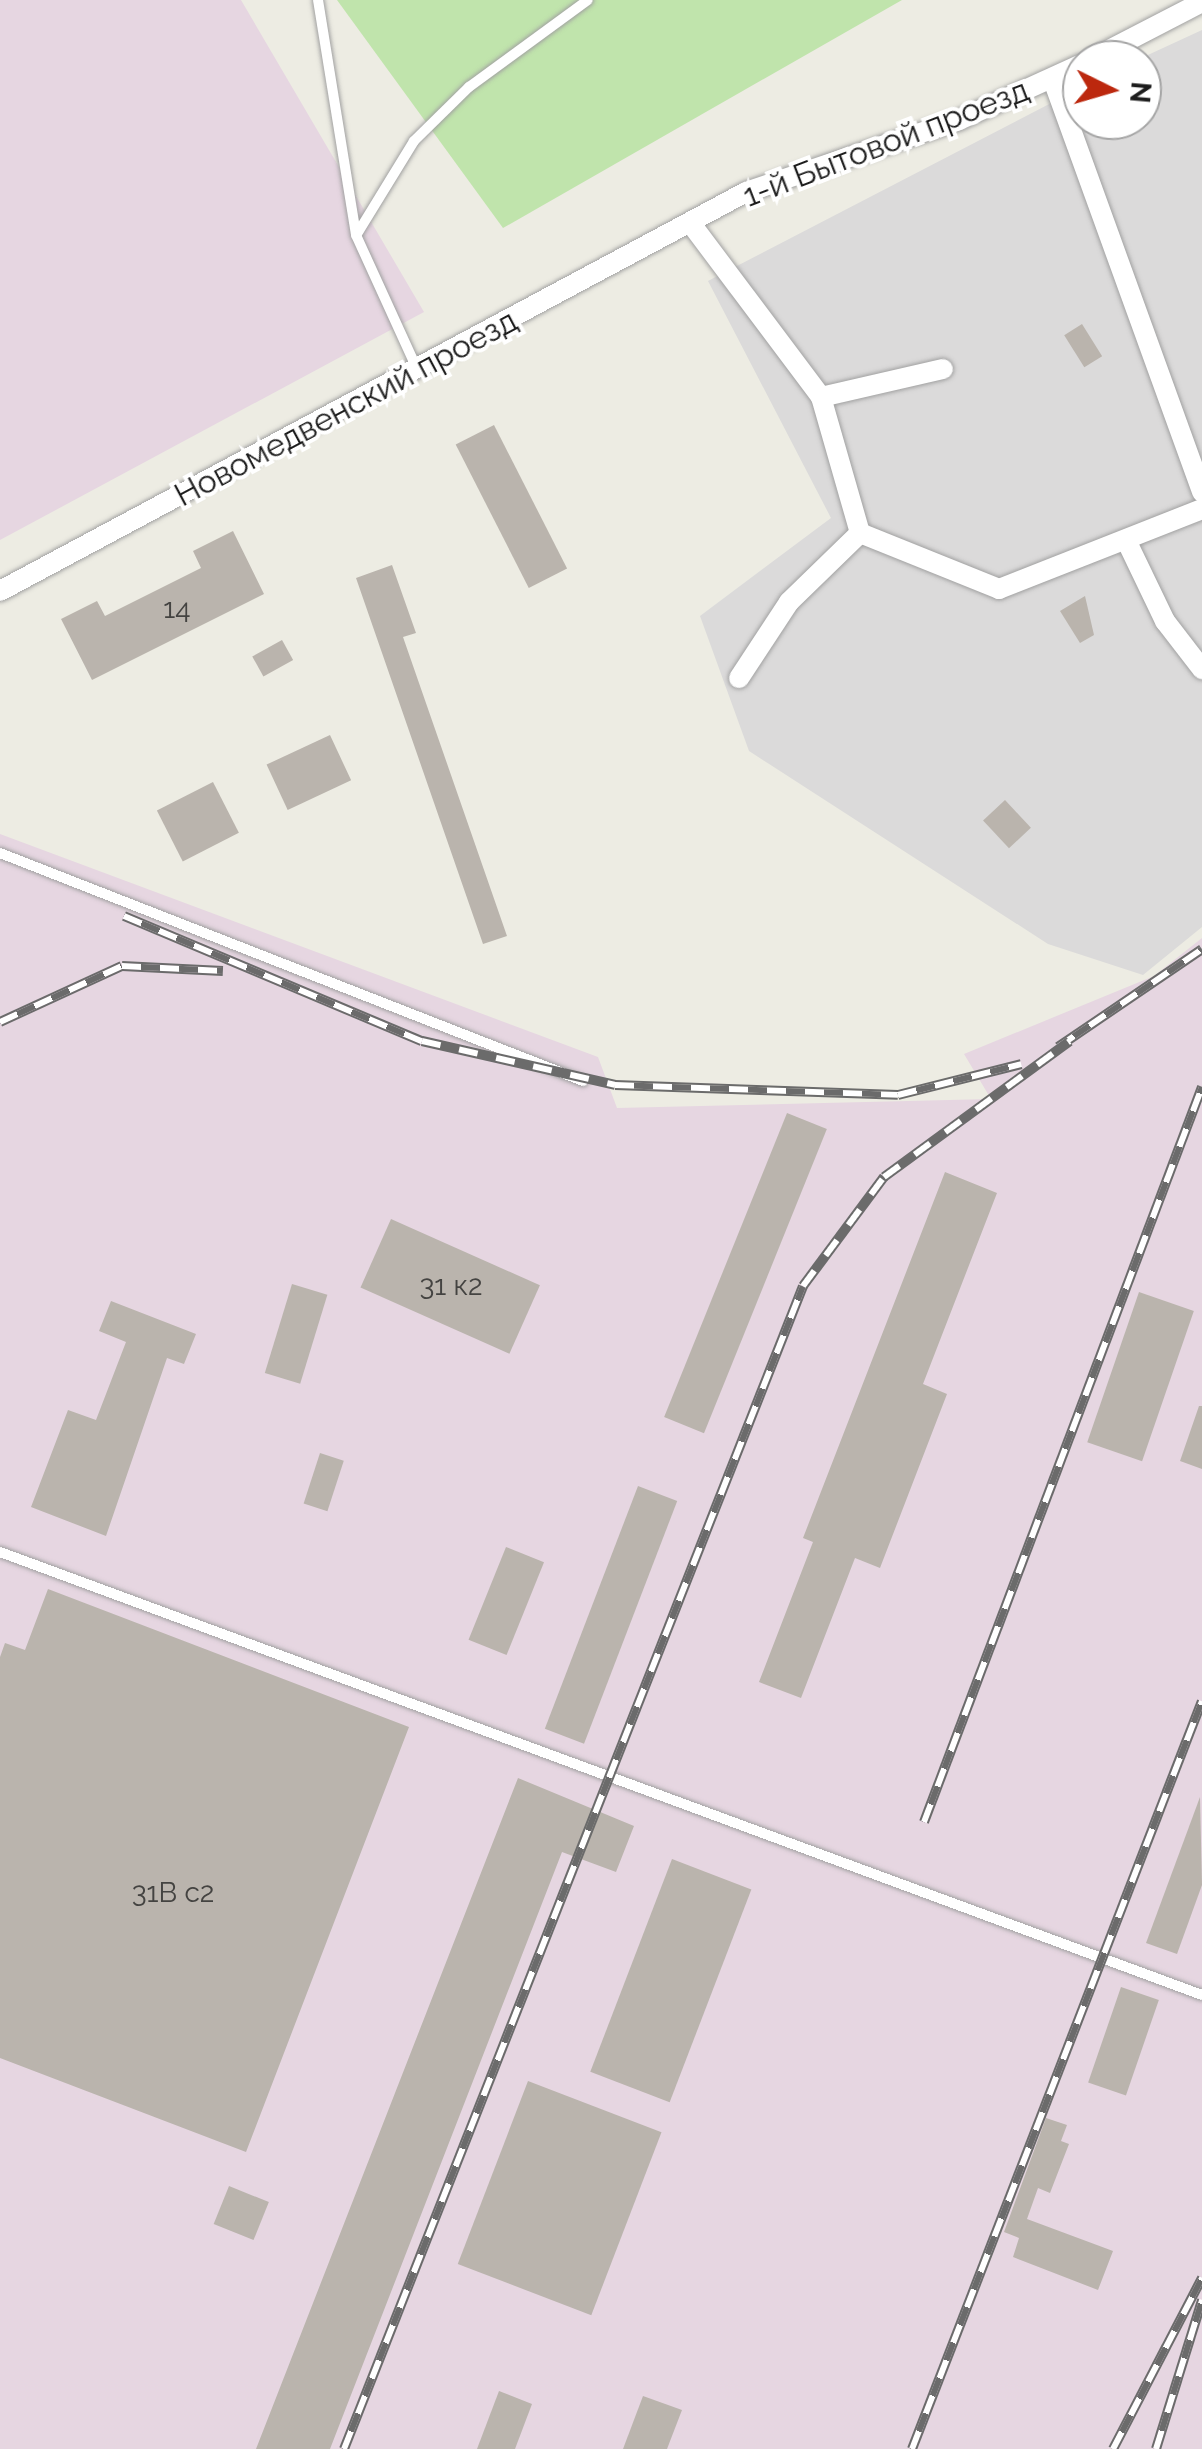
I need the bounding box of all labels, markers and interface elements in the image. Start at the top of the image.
north arrow [1062,40,1162,140]
street label: 1-й Бытовой проезд [738,71,1034,215]
text: N [1123,80,1158,105]
street label: Новомедвенский проезд [168,301,524,515]
house number: 14 [163,592,191,626]
house number: 31 к2 [419,1269,483,1303]
house number: 31В с2 [132,1876,214,1910]

